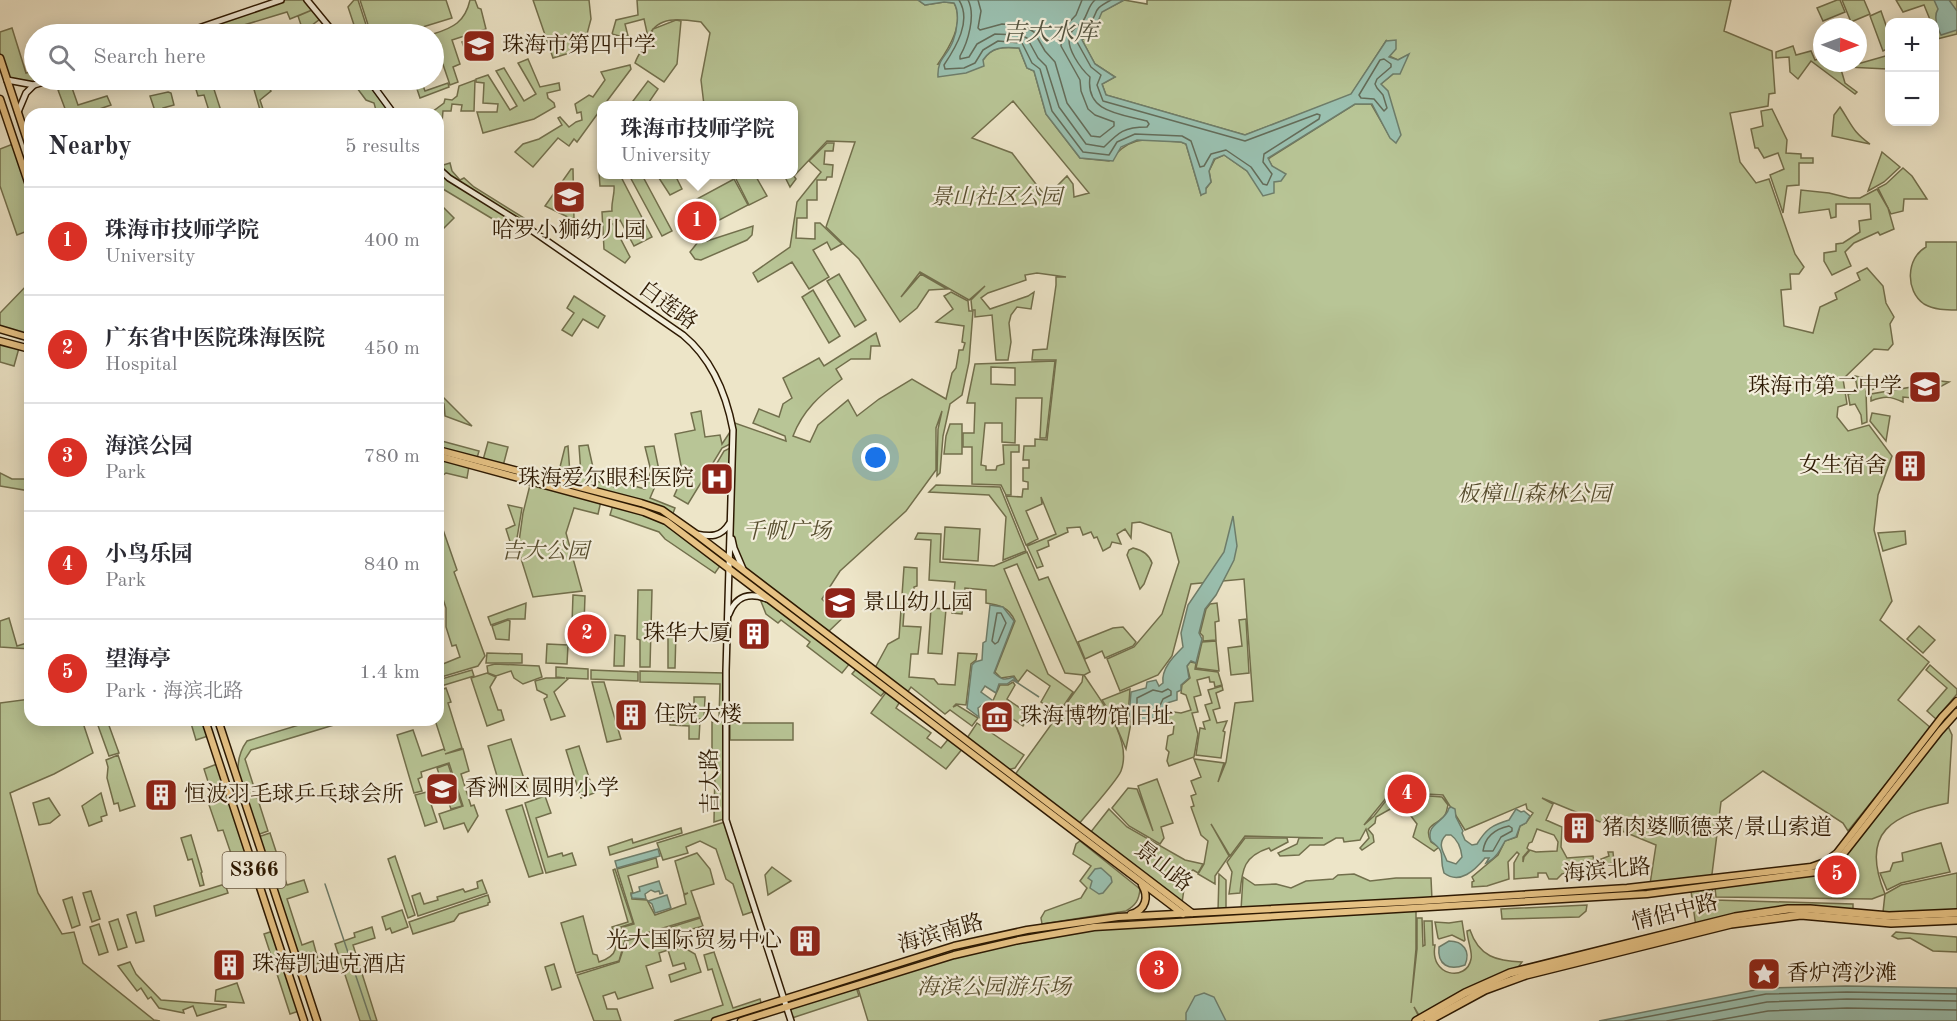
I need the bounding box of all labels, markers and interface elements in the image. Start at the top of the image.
north arrow [1813,18,1867,72]
map controls [1885,18,1939,126]
button: + [1885,18,1939,72]
water label: 吉大水库 [1002,19,1102,46]
search box [24,24,444,90]
school or university icon: 珠海市第四中学 [461,28,497,64]
place label: 珠海市第四中学 [502,33,656,57]
icon: search [45,41,78,74]
text: Search here [93,46,206,68]
button: − [1885,72,1939,126]
popup [597,101,798,179]
text: 珠海市技师学院 [620,119,775,141]
text: Nearby [48,134,132,160]
text: 5 results [345,137,420,157]
text: University [620,146,711,166]
school or university icon: 哈罗小狮幼儿园 [551,179,587,215]
park label: 景山社区公园 [930,185,1065,209]
pin: 1 [678,198,716,244]
place label: 哈罗小狮幼儿园 [492,218,646,242]
text: 珠海市技师学院 [105,220,259,242]
text: 1 [62,231,73,251]
text: 400 m [364,231,420,251]
text: University [105,247,196,267]
street label: 白莲路 [635,276,702,334]
text: 广东省中医院珠海医院 [105,328,325,350]
text: 2 [62,339,73,359]
text: 450 m [364,339,420,359]
text: Hospital [105,355,177,375]
school or university icon: 珠海市第二中学 [1907,369,1943,405]
place label: 珠海市第二中学 [1748,374,1902,398]
text: 海滨公园 [105,436,193,458]
your location [861,443,890,472]
text: 3 [62,447,73,467]
text: 780 m [364,447,420,467]
building icon: 女生宿舍 [1892,448,1928,484]
place label: 女生宿舍 [1799,453,1887,477]
hospital icon: 珠海爱尔眼科医院 [699,461,735,497]
text: Park [105,463,146,483]
place label: 珠海爱尔眼科医院 [518,466,694,490]
park label: 板樟山森林公园 [1457,482,1614,506]
park label: 千帆广场 [743,519,833,543]
park label: 吉大公园 [501,539,592,563]
text: 小鸟乐园 [105,544,193,566]
text: 4 [62,555,73,575]
text: 840 m [364,555,420,575]
text: Park [105,571,146,591]
school or university icon: 景山幼儿园 [822,585,858,621]
place label: 景山幼儿园 [863,590,973,614]
pin: 2 [568,612,606,656]
building icon: 珠华大厦 [736,616,772,652]
place label: 珠华大厦 [643,621,731,645]
text: 望海亭 [105,649,171,671]
text: 5 [62,663,73,683]
text: 1.4 km [359,663,420,683]
text: Park · 海滨北路 [105,682,243,702]
building icon: 住院大楼 [613,697,649,733]
museum icon: 珠海博物馆旧址 [979,699,1015,735]
place label: 住院大楼 [654,702,742,726]
place label: 珠海博物馆旧址 [1020,704,1174,728]
street label: 吉大路 [697,748,723,814]
school or university icon: 香洲区圆明小学 [424,771,460,807]
pin: 4 [1388,772,1426,816]
place label: 香洲区圆明小学 [465,776,619,800]
building icon: 恒波羽毛球乒乓球会所 [143,777,179,813]
place label: 恒波羽毛球乒乓球会所 [184,782,404,806]
building icon: 猪肉婆顺德菜/景山索道 [1561,810,1597,846]
place label: 猪肉婆顺德菜/景山索道 [1602,815,1832,839]
street label: 景山路 [1130,836,1197,896]
road number: S366 [222,852,286,888]
pin: 5 [1818,852,1856,898]
street label: 海滨北路 [1562,854,1652,886]
street label: 情侶中路 [1629,890,1720,934]
street label: 海滨南路 [895,909,986,957]
building icon: 光大国际贸易中心 [787,923,823,959]
place label: 光大国际贸易中心 [606,928,782,952]
building icon: 珠海凯迪克酒店 [211,947,247,983]
pin: 3 [1140,948,1178,992]
place label: 珠海凯迪克酒店 [252,952,406,976]
place icon: 香炉湾沙滩 [1746,956,1782,992]
place label: 香炉湾沙滩 [1787,961,1897,985]
park label: 海滨公园游乐场 [917,975,1073,999]

